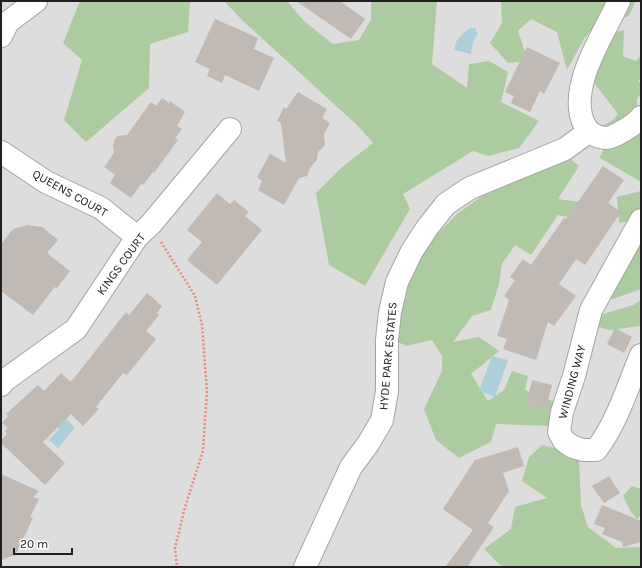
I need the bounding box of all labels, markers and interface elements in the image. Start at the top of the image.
street label: QUEENS COURT [30,167,110,219]
street label: KINGS COURT [94,230,148,298]
street label: HYDE PARK ESTATES [376,301,400,411]
street label: WINDING WAY [555,343,589,420]
scale bar [14,530,72,556]
text: 20 m [20,537,48,551]

